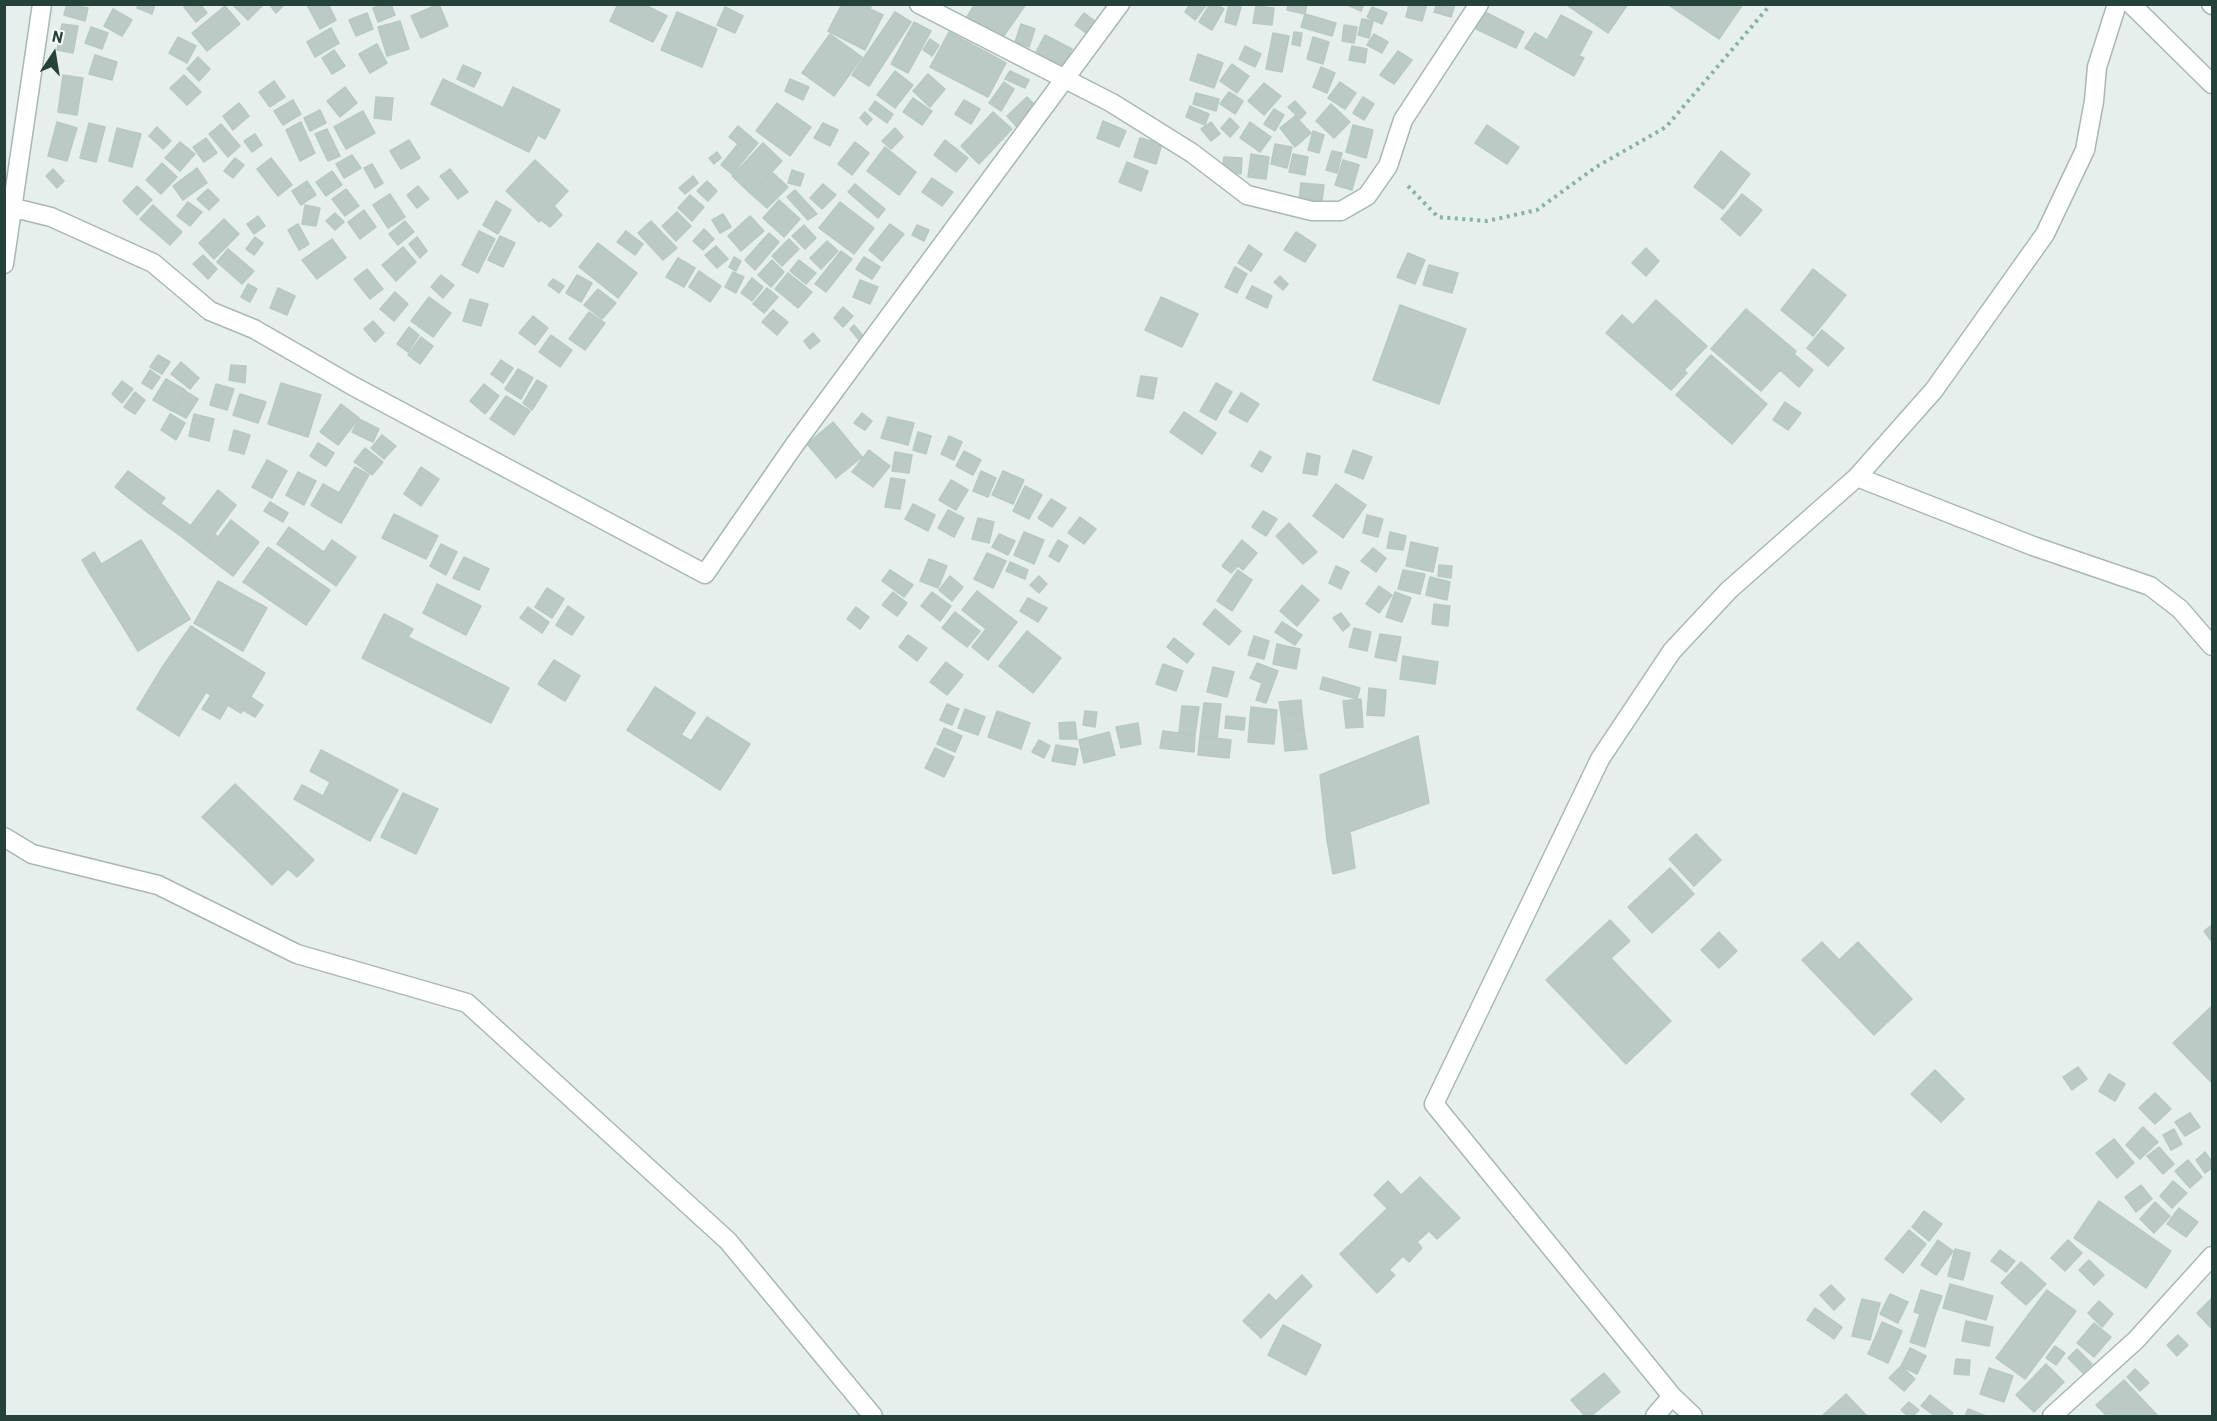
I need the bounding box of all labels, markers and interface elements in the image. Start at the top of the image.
north arrow [24,24,84,84]
text: N [51,26,65,46]

